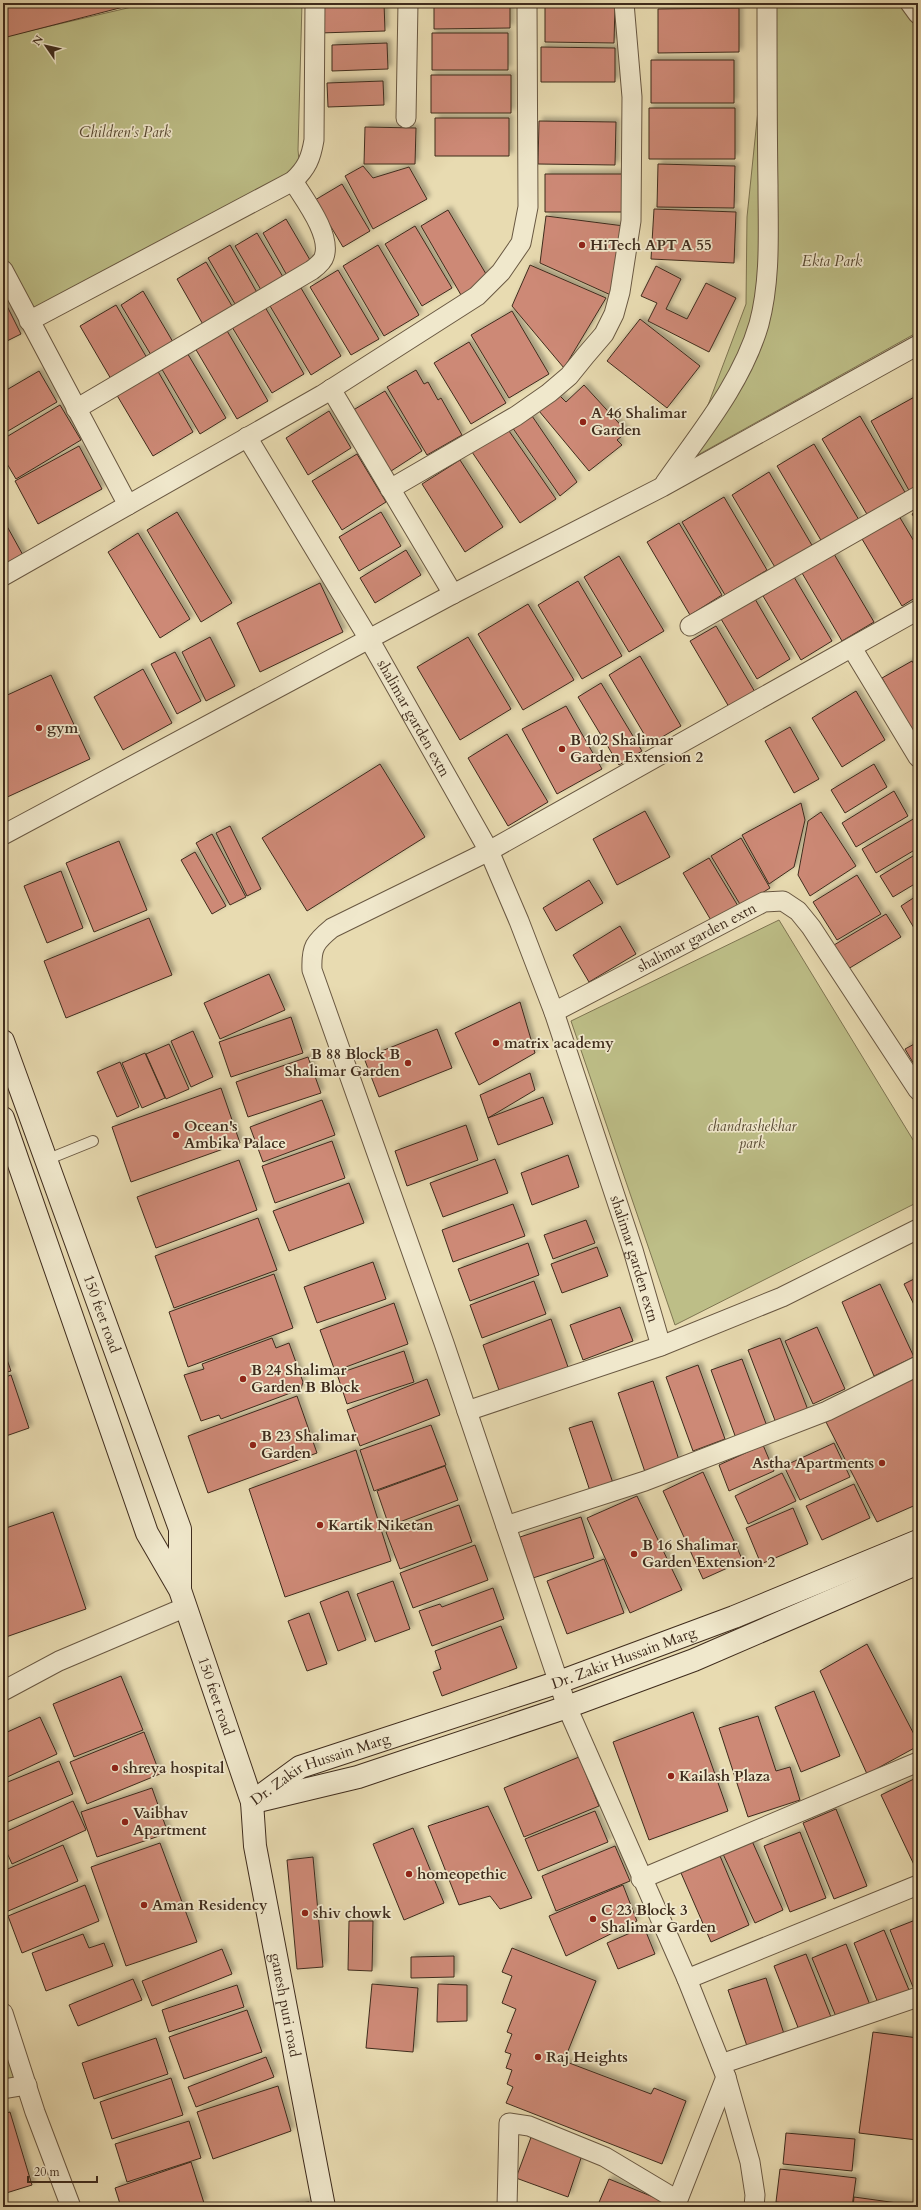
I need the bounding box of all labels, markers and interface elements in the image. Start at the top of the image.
north arrow [26,26,66,66]
text: N [29,32,47,49]
park label: Children's Park [79,122,172,142]
place label: HiTech APT A 55 [590,235,712,255]
marker: HiTech APT A 55 [577,240,587,250]
park label: Ekta Park [802,251,863,271]
place label: A 46 Shalimar Garden [591,403,688,440]
marker: A 46 Shalimar Garden [578,417,588,427]
street label: shalimar garden extn [373,656,455,781]
place label: gym [47,718,78,738]
marker: gym [34,723,44,733]
place label: B 102 Shalimar Garden Extension 2 [570,730,703,767]
marker: B 102 Shalimar Garden Extension 2 [557,744,567,754]
street label: shalimar garden extn [634,898,760,977]
place label: matrix academy [504,1033,614,1053]
marker: matrix academy [491,1038,501,1048]
place label: B 88 Block B Shalimar Garden [285,1044,400,1081]
marker: B 88 Block B Shalimar Garden [403,1058,413,1068]
place label: Ocean's Ambika Palace [184,1116,286,1153]
park label: chandrashekhar park [708,1116,797,1153]
marker: Ocean's Ambika Palace [171,1130,181,1140]
street label: shalimar garden extn [606,1193,664,1325]
street label: 150 feet road [78,1272,125,1356]
place label: B 24 Shalimar Garden B Block [251,1360,360,1397]
marker: B 24 Shalimar Garden B Block [238,1374,248,1384]
place label: B 23 Shalimar Garden [261,1426,357,1463]
marker: B 23 Shalimar Garden [248,1440,258,1450]
place label: Astha Apartments [752,1453,874,1473]
marker: Astha Apartments [877,1458,887,1468]
place label: Kartik Niketan [328,1515,434,1535]
marker: Kartik Niketan [315,1520,325,1530]
place label: B 16 Shalimar Garden Extension 2 [642,1535,775,1572]
marker: B 16 Shalimar Garden Extension 2 [629,1549,639,1559]
street label: Dr. Zakir Hussain Marg [549,1622,699,1694]
street label: 150 feet road [193,1654,239,1738]
street label: Dr. Zakir Hussain Marg [246,1728,393,1810]
place label: shreya hospital [123,1758,225,1778]
marker: shreya hospital [110,1763,120,1773]
place label: Kailash Plaza [679,1766,771,1786]
marker: Kailash Plaza [666,1771,676,1781]
place label: Vaibhav Apartment [133,1803,207,1840]
marker: Vaibhav Apartment [120,1817,130,1827]
place label: homeopethic [417,1864,507,1884]
marker: homeopethic [404,1869,414,1879]
place label: Aman Residency [152,1895,268,1915]
marker: Aman Residency [139,1900,149,1910]
place label: C 23 Block 3 Shalimar Garden [601,1900,717,1937]
place label: shiv chowk [313,1903,392,1923]
marker: shiv chowk [300,1908,310,1918]
marker: C 23 Block 3 Shalimar Garden [588,1914,598,1924]
street label: ganesh puri road [266,1951,305,2059]
place label: Raj Heights [546,2047,628,2067]
marker: Raj Heights [533,2052,543,2062]
scale bar [28,2158,97,2184]
text: 20 m [34,2164,61,2180]

